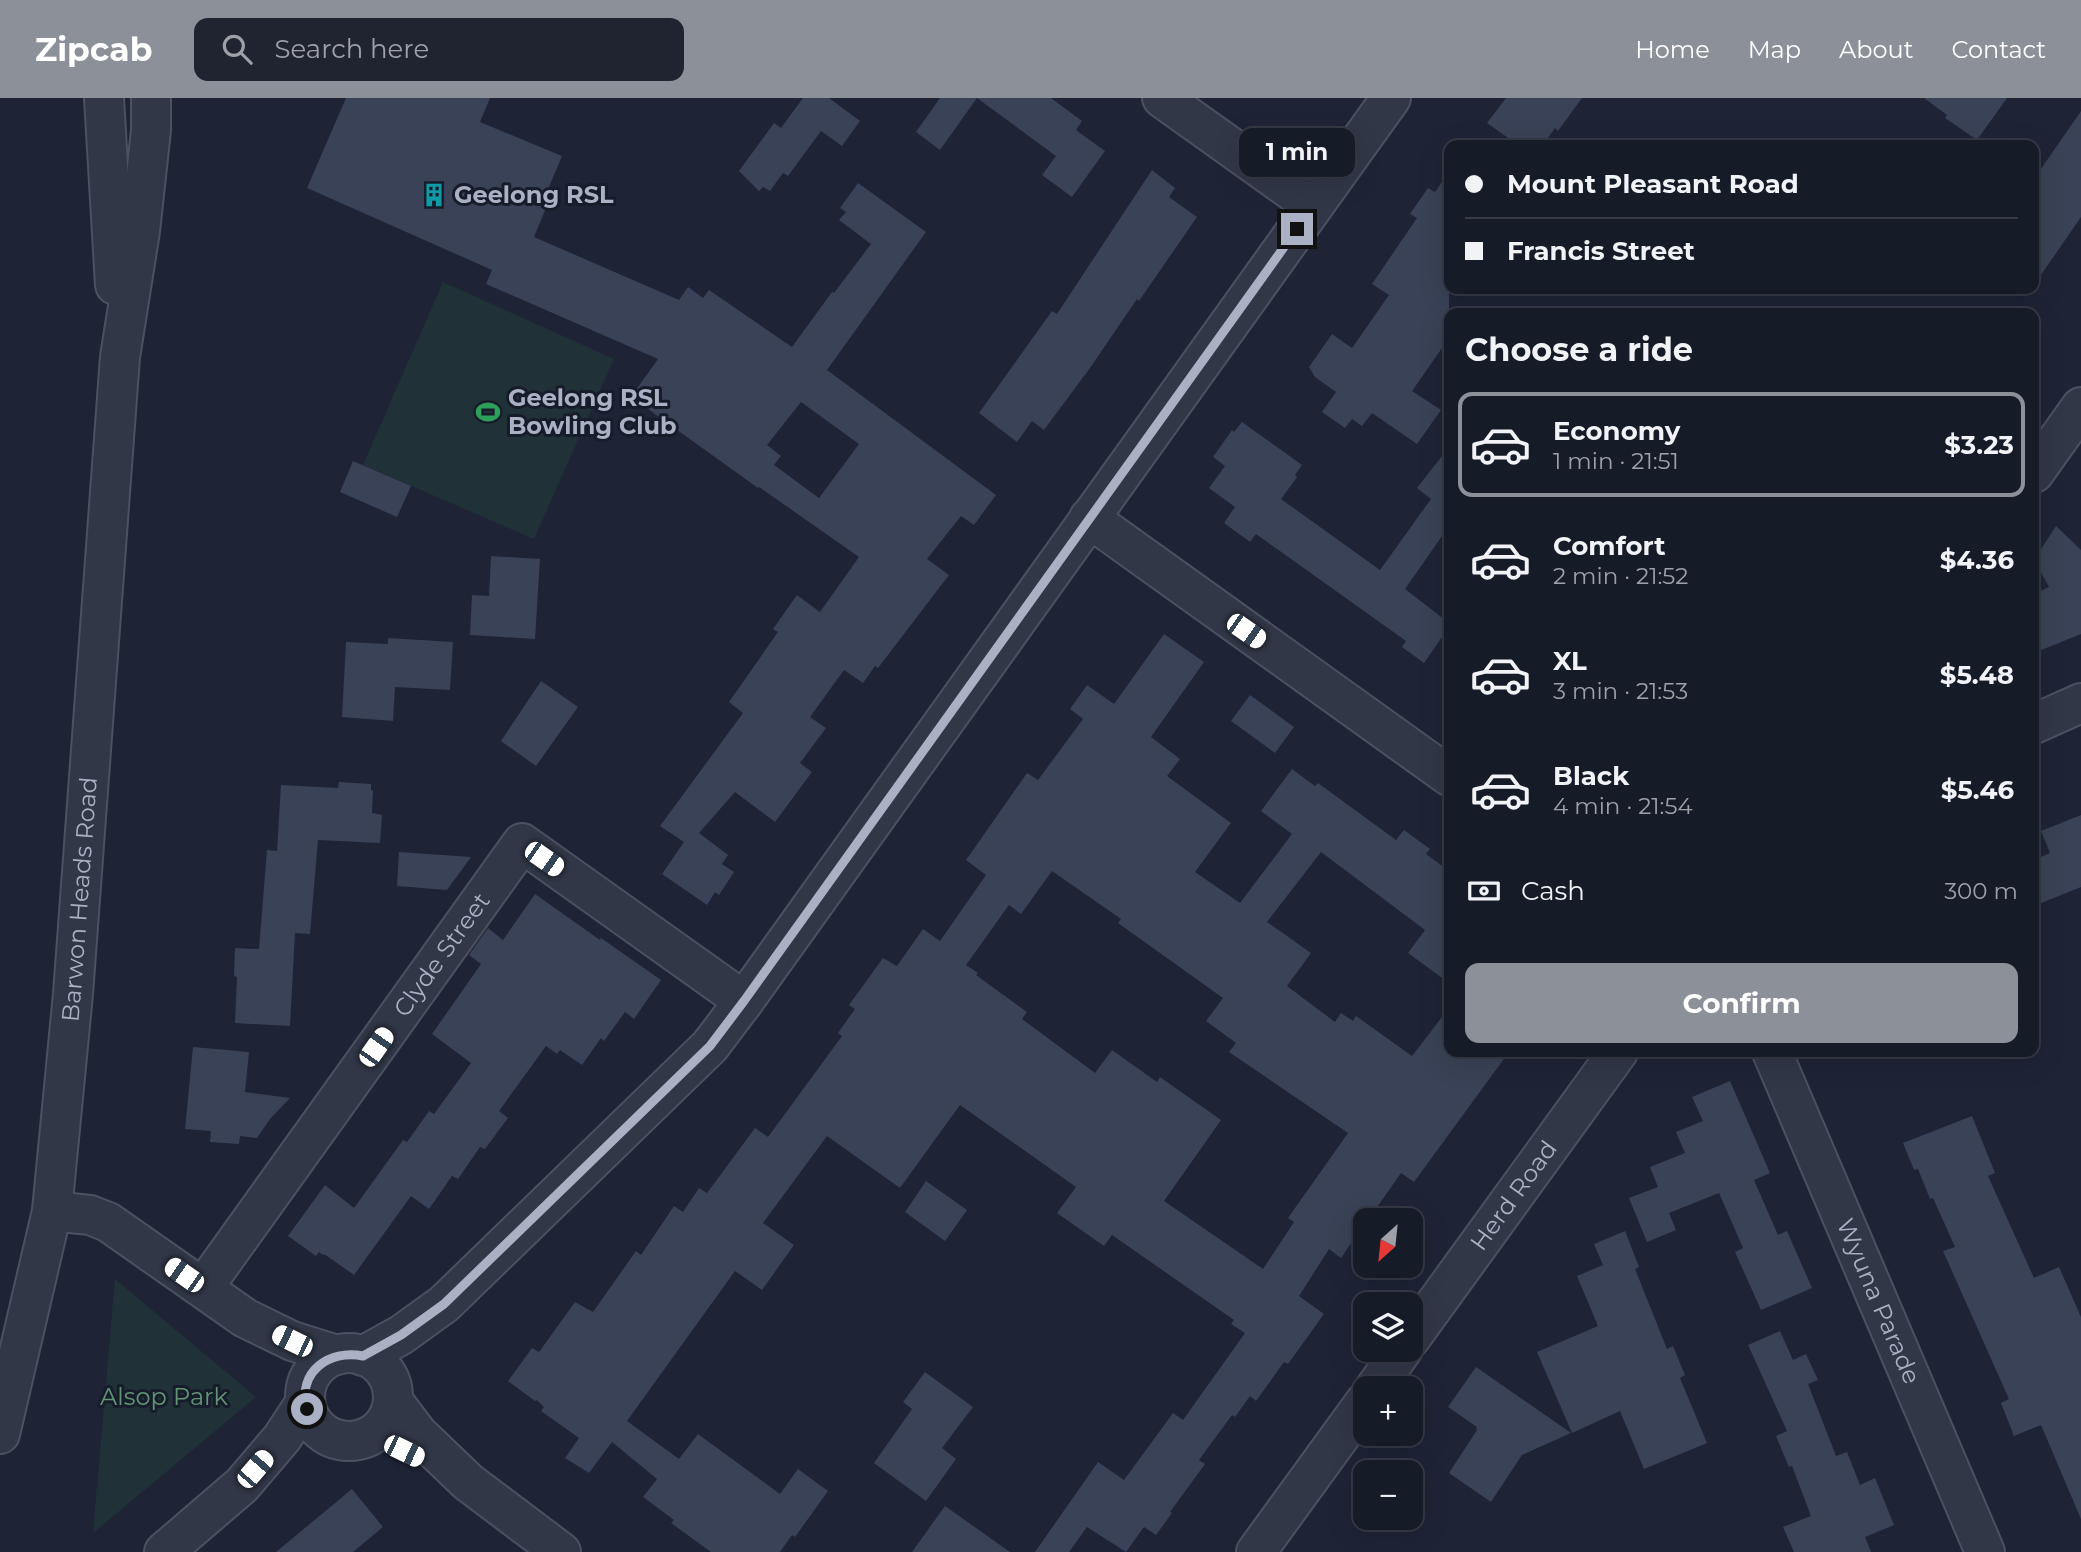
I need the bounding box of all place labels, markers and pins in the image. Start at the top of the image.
place label: Geelong RSL [454,180,614,209]
building icon: Geelong RSL [420,181,448,209]
place label: Geelong RSL Bowling Club [508,383,677,440]
sports icon: Geelong RSL Bowling Club [474,398,502,426]

